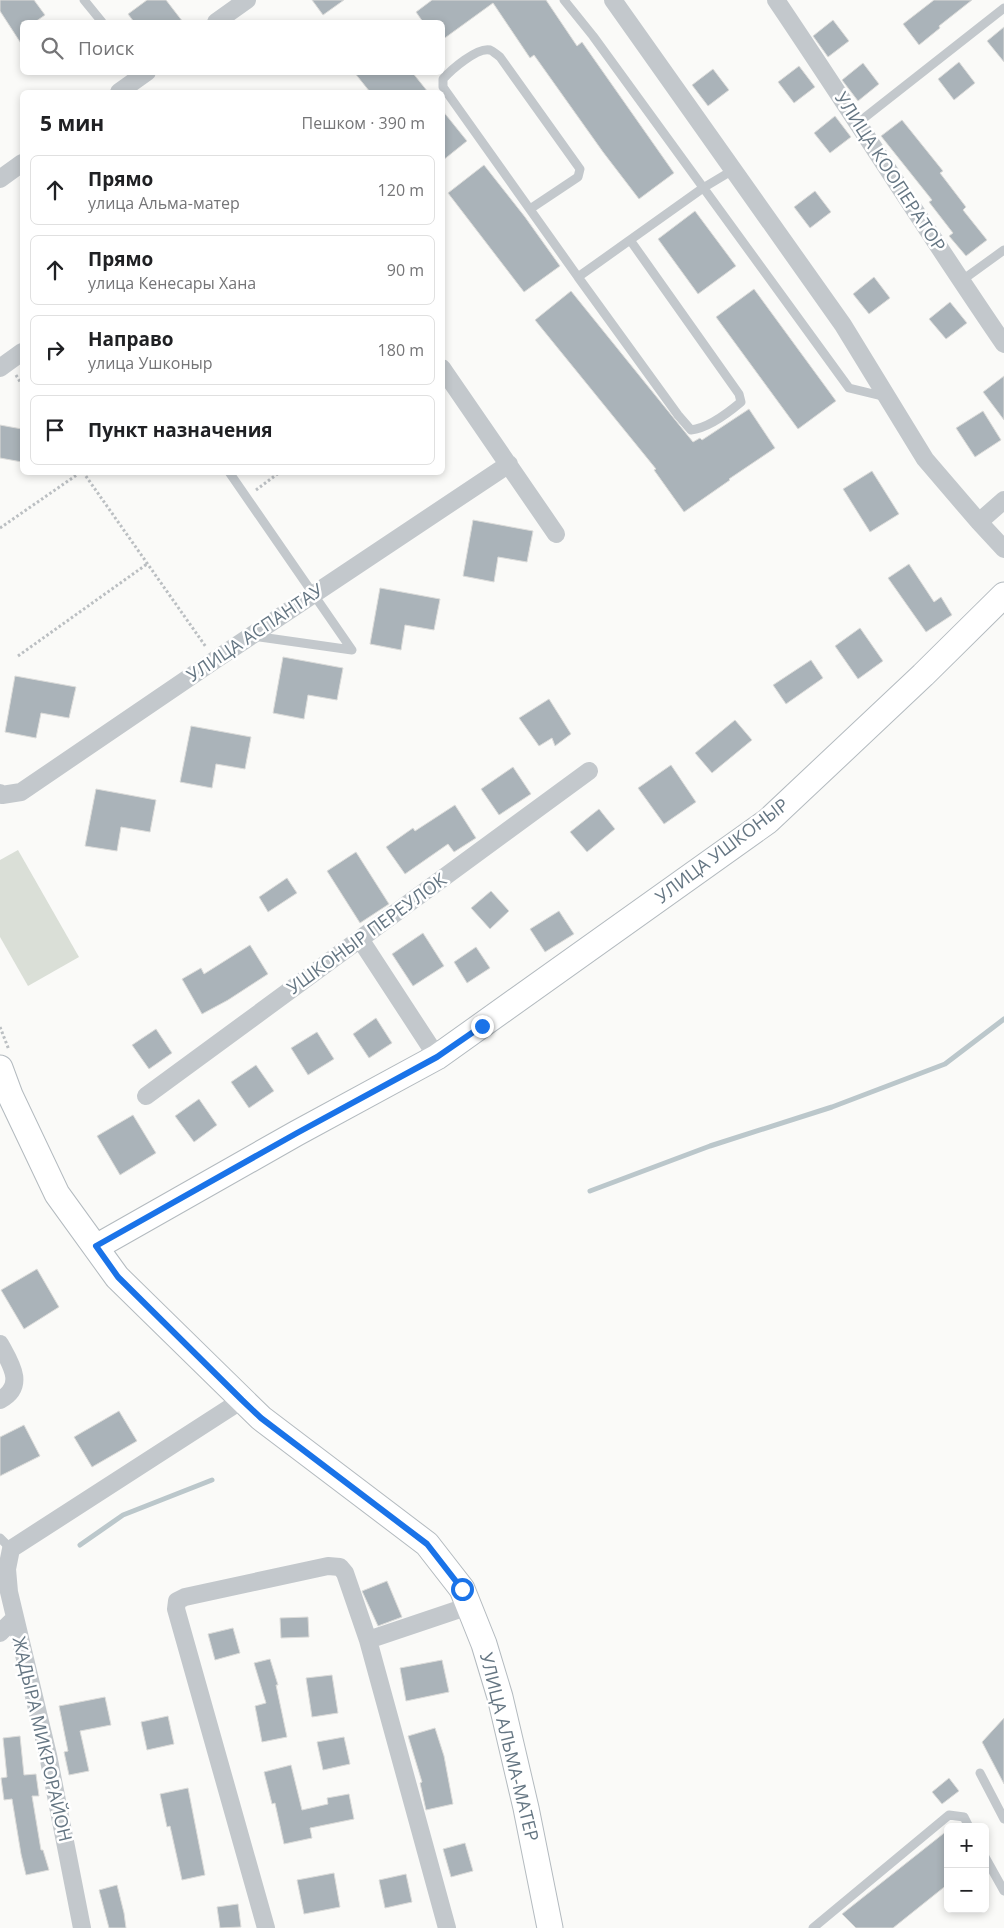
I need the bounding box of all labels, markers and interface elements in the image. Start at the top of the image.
search box [20,20,445,75]
icon: search [38,34,66,62]
text: Поиск [78,35,134,61]
street label: УЛИЦА КООПЕРАТОР [830,87,952,256]
text: 5 мин [40,109,104,137]
text: Пешком · 390 m [302,112,425,134]
text: Прямо [88,166,153,192]
icon: ahead [41,176,69,204]
text: 120 m [378,179,424,201]
text: улица Альма-матер [88,192,240,214]
text: Прямо [88,246,153,272]
icon: ahead [41,256,69,284]
text: 90 m [387,259,424,281]
text: улица Кенесары Хана [88,272,256,294]
text: Направо [88,326,174,352]
icon: right [41,336,69,364]
text: 180 m [378,339,424,361]
text: улица Ушконыр [88,352,213,374]
icon: arrive [41,416,69,444]
text: Пункт назначения [88,417,273,443]
street label: УЛИЦА АСПАНТАУ [182,577,328,687]
street label: УЛИЦА УШКОНЫР [650,792,793,908]
street label: УШКОНЫР ПЕРЕУЛОК [282,867,451,999]
route end [471,1015,494,1038]
route start [451,1578,474,1601]
street label: ЖАДЫРА МИКРОРАЙОН [8,1634,78,1844]
street label: УЛИЦА АЛЬМА-МАТЕР [475,1650,545,1844]
map controls [944,1823,989,1913]
button: + [944,1823,989,1868]
button: − [944,1868,989,1913]

